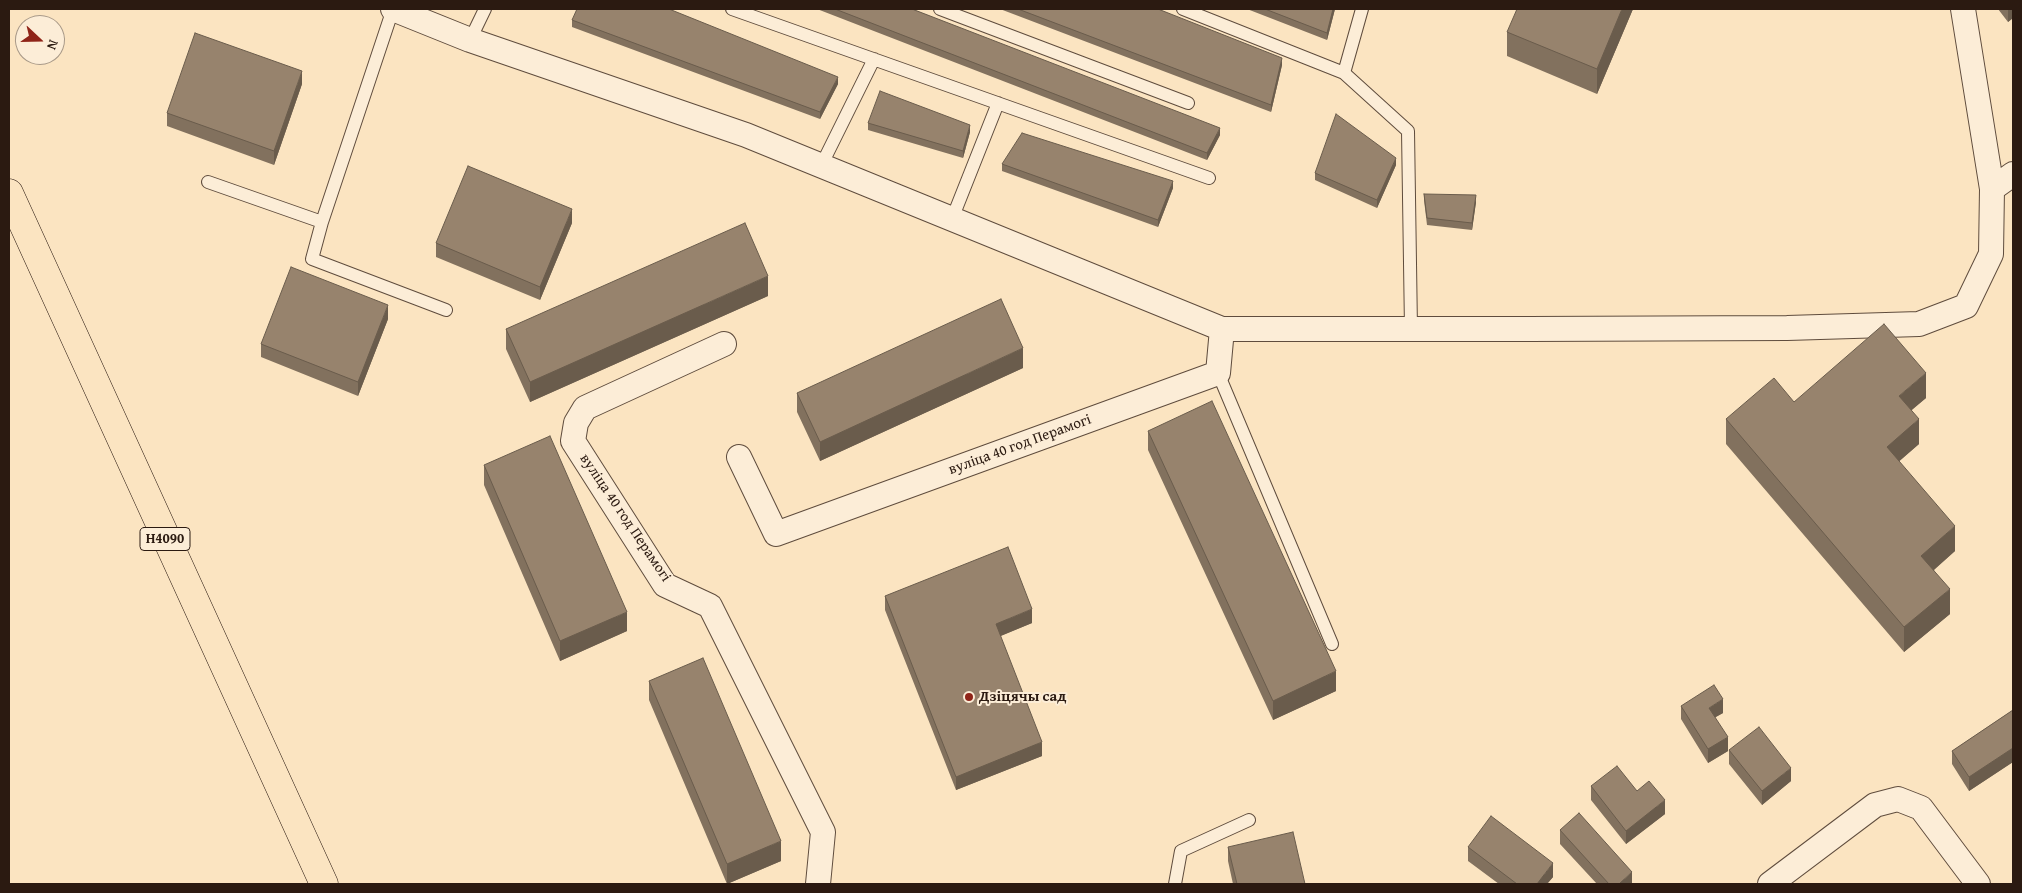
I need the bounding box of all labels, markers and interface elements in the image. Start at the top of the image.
north arrow [15,15,65,65]
text: N [42,37,64,53]
street label: вуліца 40 год Перамогі [946,411,1094,479]
street label: вуліца 40 год Перамогі [575,451,675,585]
road number: Н4090 [140,528,190,550]
place label: Дзіцячы сад [979,688,1066,706]
marker: Дзіцячы сад [963,691,975,703]

